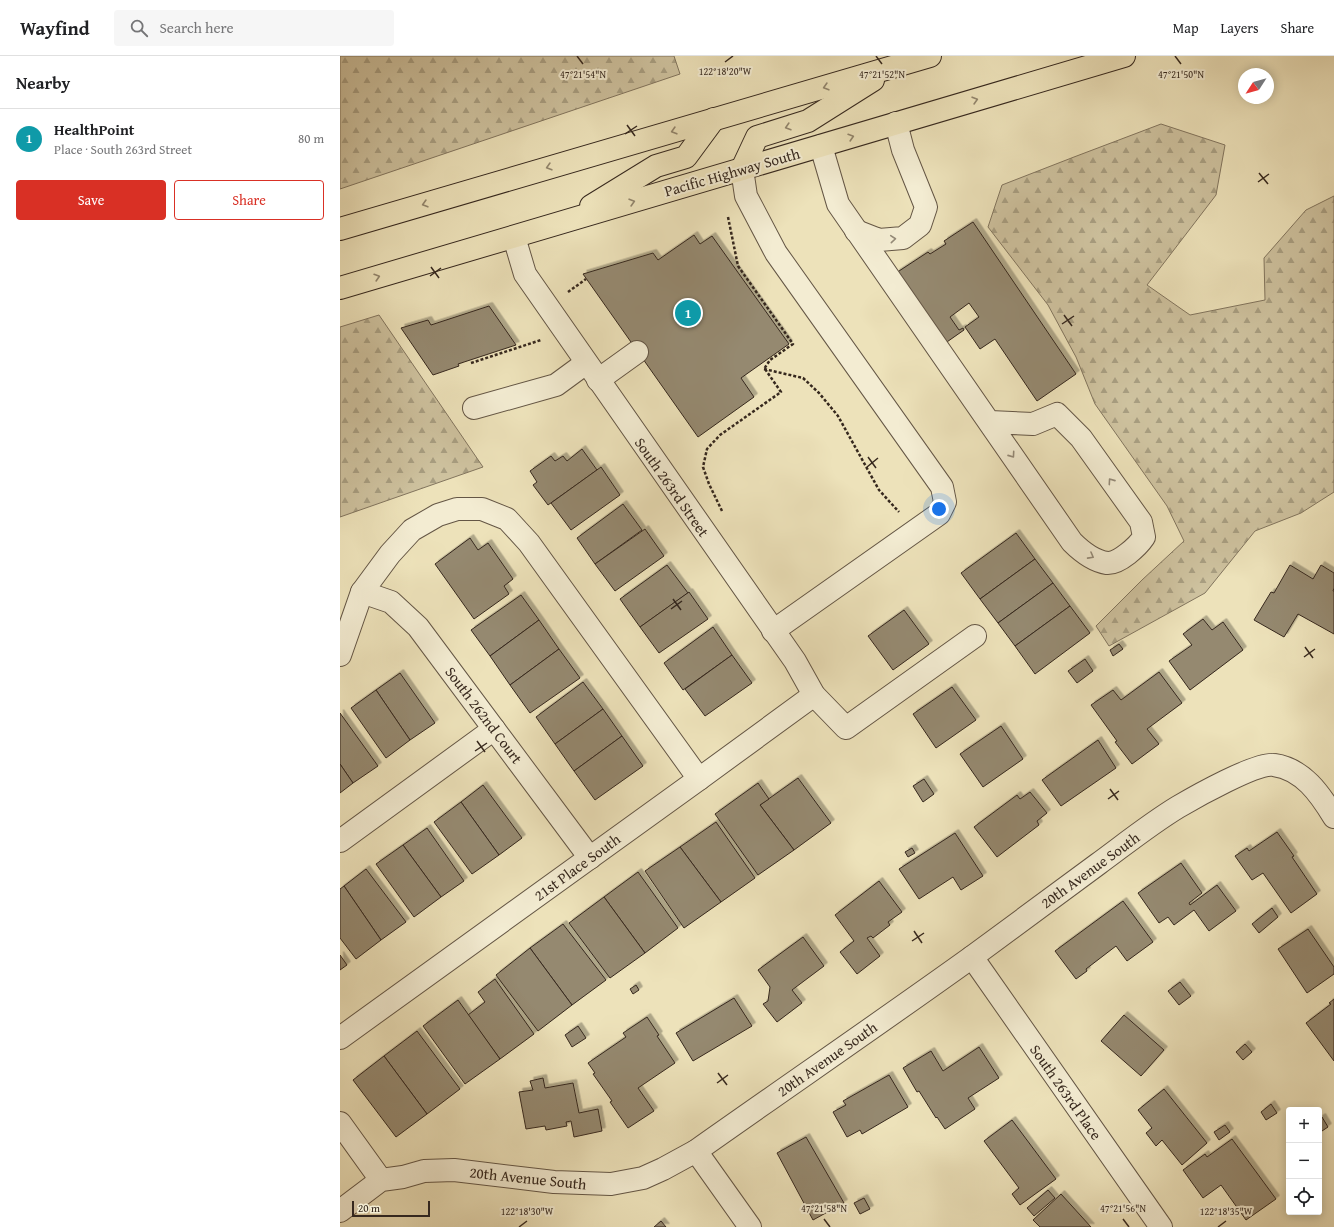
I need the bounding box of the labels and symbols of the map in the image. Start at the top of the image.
text: 122°18'20"W [699,64,752,79]
text: 47°21'54"N [560,67,606,82]
text: 47°21'52"N [859,67,905,82]
text: 47°21'50"N [1158,67,1204,82]
north arrow [1238,68,1274,104]
one-way arrow [822,82,829,90]
one-way arrow [971,96,978,105]
one-way arrow [784,122,791,131]
one-way arrow [671,126,678,135]
one-way arrow [847,133,854,142]
street label: Pacific Highway South [662,142,803,201]
one-way arrow [546,162,553,171]
one-way arrow [628,198,635,207]
one-way arrow [421,199,428,208]
one-way arrow [890,235,896,244]
one-way arrow [374,273,381,282]
pin: 1 [675,298,701,328]
street label: South 263rd Street [630,433,715,542]
one-way arrow [1007,450,1014,457]
one-way arrow [1108,478,1116,485]
your location [929,499,949,519]
one-way arrow [1087,552,1094,559]
street label: South 262nd Court [440,662,528,769]
street label: 20th Avenue South [1036,827,1144,913]
street label: 21st Place South [529,828,625,906]
street label: 20th Avenue South [773,1016,882,1101]
street label: South 263rd Place [1025,1040,1107,1144]
street label: 20th Avenue South [468,1161,588,1195]
scale bar [352,1199,430,1218]
text: 47°21'58"N [801,1201,847,1216]
text: 47°21'56"N [1100,1201,1146,1216]
text: 122°18'30"W [501,1204,554,1219]
text: 122°18'35"W [1200,1204,1253,1219]

